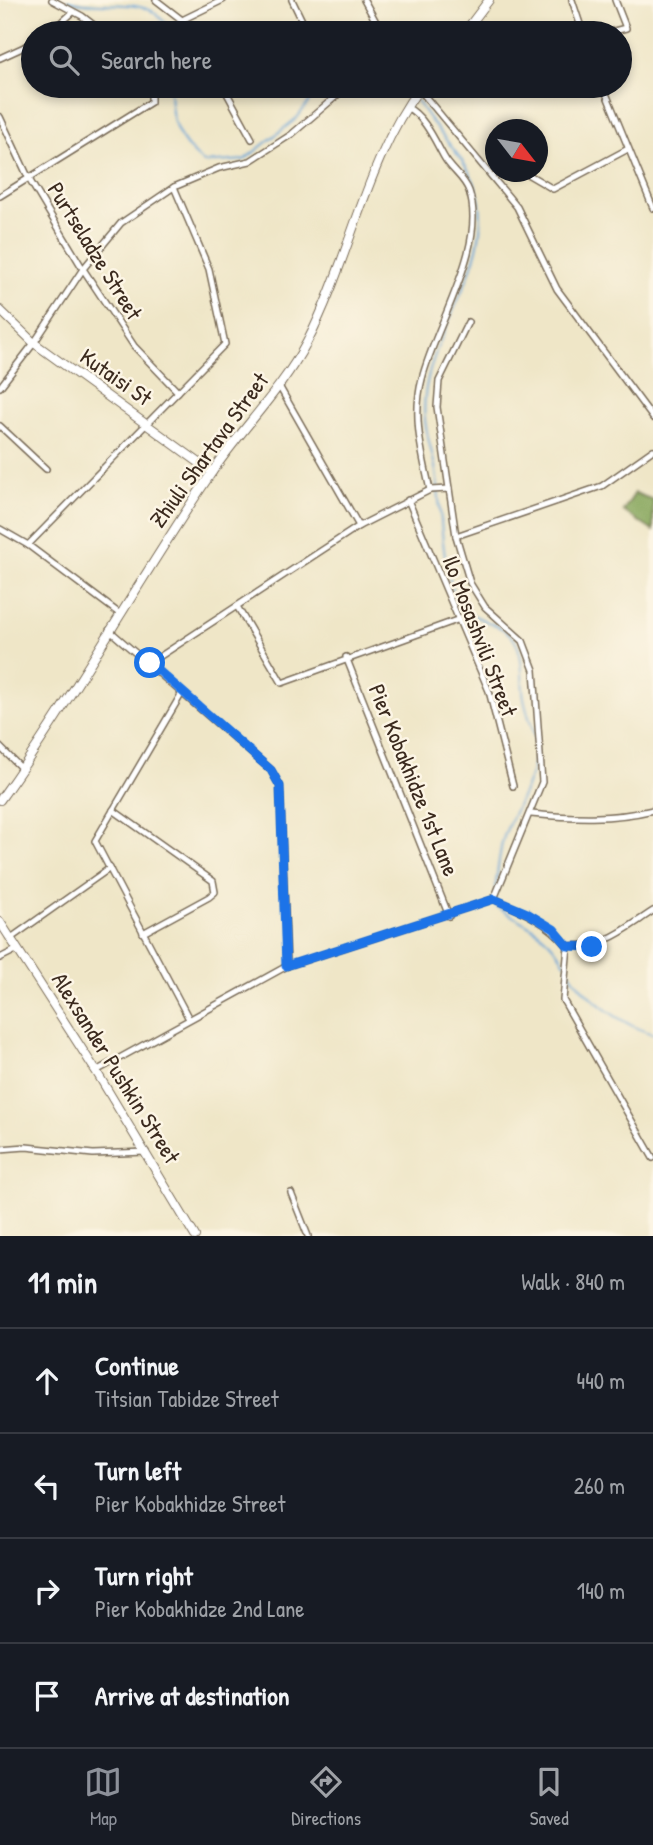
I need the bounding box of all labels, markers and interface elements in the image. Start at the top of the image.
search box [21,21,632,98]
icon: search [45,41,83,79]
text: Search here [101,42,212,77]
north arrow [485,119,548,182]
street label: Purtseladze Street [41,176,151,326]
street label: Kutaisi St [74,341,159,413]
street label: Zhiuli Shartava Street [142,365,276,533]
street label: Ilo Mosashvili Street [436,551,526,722]
route start [134,647,165,678]
street label: Pier Kobakhidze 1st Lane [362,679,467,880]
route end [576,931,607,962]
street label: Alexsander Pushkin Street [45,966,188,1170]
text: 11 min [28,1262,97,1302]
text: Walk · 840 m [521,1266,625,1297]
text: Continue [95,1348,179,1383]
icon: ahead [28,1362,66,1400]
text: 440 m [577,1365,625,1396]
text: Titsian Tabidze Street [95,1383,279,1414]
text: Turn left [95,1453,181,1488]
icon: left [28,1467,66,1505]
text: 260 m [574,1470,625,1501]
text: Pier Kobakhidze Street [95,1488,285,1519]
text: Turn right [95,1558,193,1593]
icon: right [28,1572,66,1610]
text: 140 m [577,1575,625,1606]
text: Pier Kobakhidze 2nd Lane [95,1593,304,1624]
icon: arrive [28,1677,66,1715]
text: Arrive at destination [95,1678,290,1713]
tab: Map [84,1763,122,1831]
tab: Directions [291,1763,361,1831]
tab: Saved [530,1763,569,1831]

